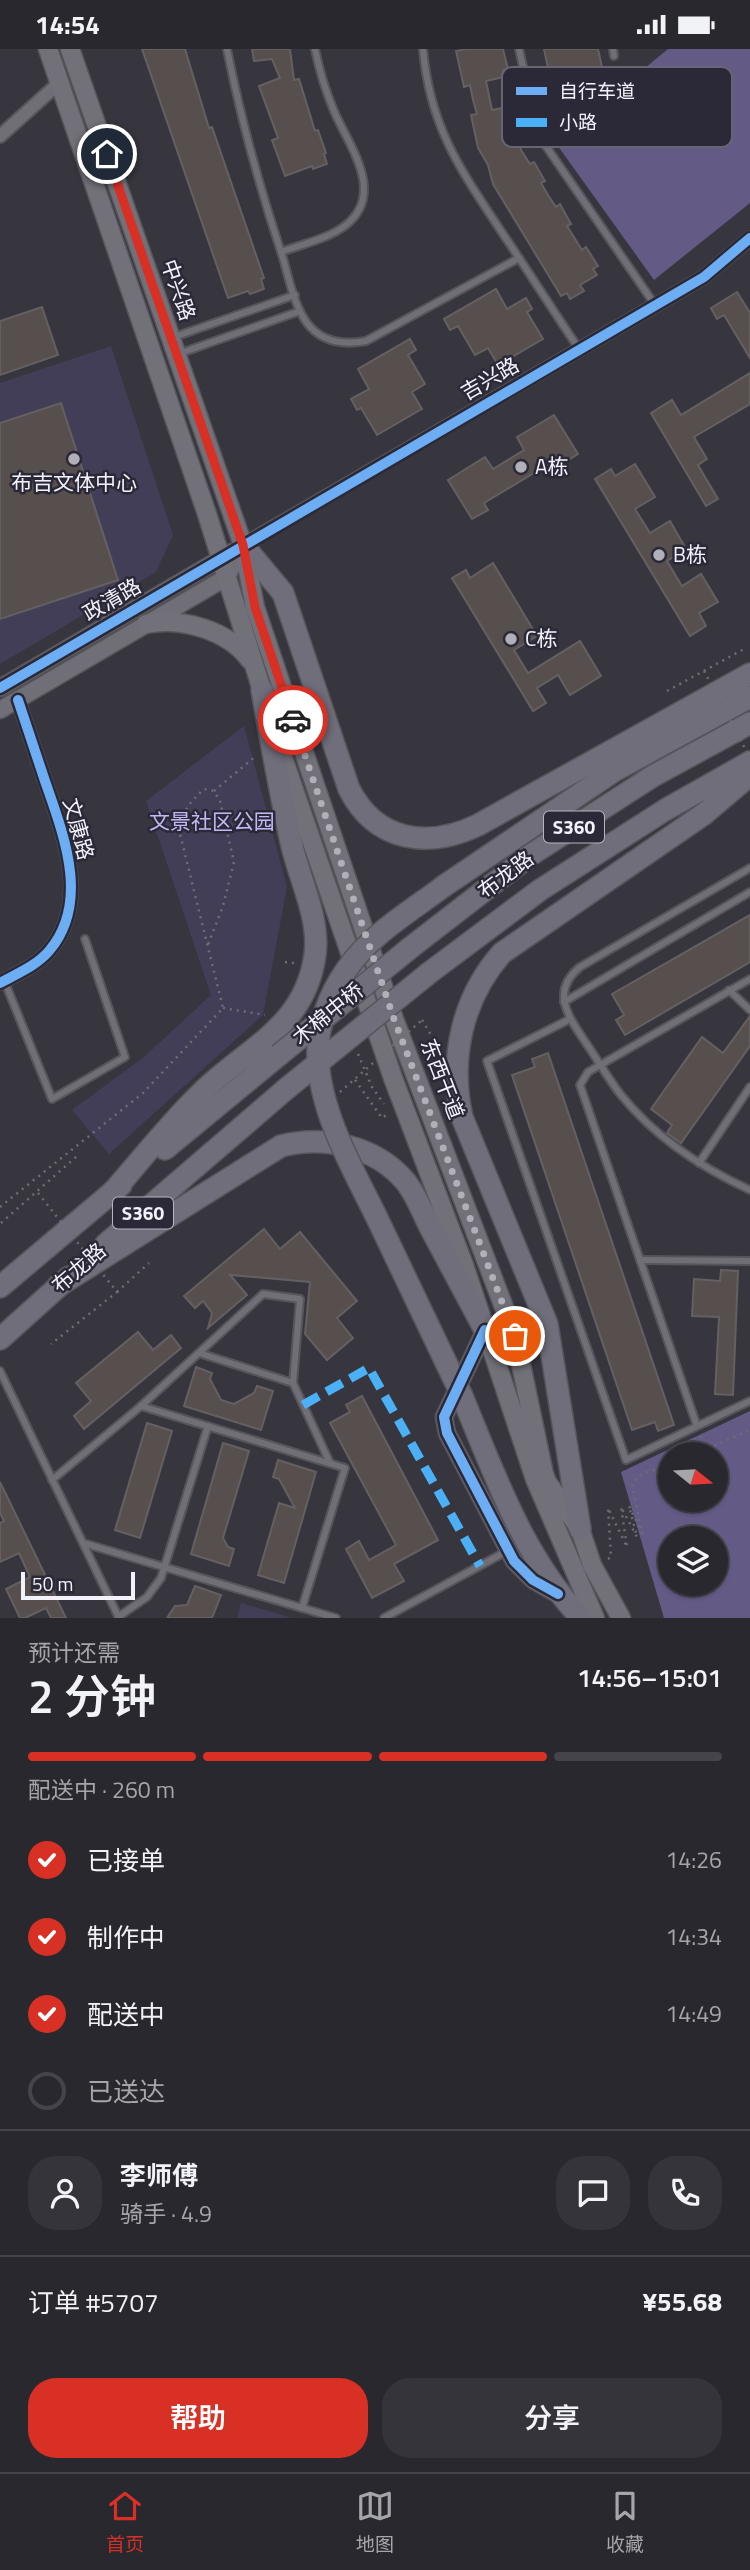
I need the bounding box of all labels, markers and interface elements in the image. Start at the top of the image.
text: 14:54 [35,5,100,44]
legend [502,67,732,147]
text: 自行车道 [559,76,635,105]
text: 小路 [559,107,597,136]
pin [77,124,137,184]
icon: home [88,135,126,173]
street label: 中兴路 [154,255,204,325]
street label: 吉兴路 [454,349,525,408]
place label: A栋 [535,450,569,482]
marker: 布吉文体中心 [66,451,82,467]
marker: A栋 [513,459,529,475]
place label: 布吉文体中心 [11,466,137,498]
place label: B栋 [673,538,707,570]
marker: B栋 [651,547,667,563]
street label: 政清路 [76,570,147,629]
place label: C栋 [525,622,557,654]
marker: C栋 [503,631,519,647]
courier [258,685,328,755]
icon: car [274,701,312,739]
street label: 文康路 [55,794,103,863]
park label: 文景社区公园 [149,805,275,837]
road number: S360 [544,811,604,842]
street label: 布龙路 [471,842,540,906]
street label: 木棉中桥 [285,974,370,1052]
street label: 东西干道 [413,1034,473,1124]
road number: S360 [113,1197,173,1229]
street label: 布龙路 [44,1235,113,1300]
pin [485,1306,545,1366]
icon: bag [496,1317,534,1355]
north arrow [658,1442,728,1512]
map controls [658,1442,728,1596]
button: layers [658,1526,728,1596]
scale bar [21,1569,135,1601]
text: 50 m [32,1569,73,1598]
text: 预计还需 [28,1635,120,1670]
text: 14:56–15:01 [577,1658,722,1697]
text: 2 分钟 [28,1661,156,1731]
text: 配送中 · 260 m [28,1772,175,1807]
icon: check [28,1841,66,1879]
text: 已接单 [87,1841,165,1880]
text: 14:26 [665,1842,722,1877]
icon: check [28,1918,66,1956]
text: 制作中 [87,1918,165,1957]
text: 14:34 [665,1919,722,1954]
icon: check [28,1995,66,2033]
text: 配送中 [87,1995,165,2034]
text: 14:49 [665,1996,722,2031]
text: 已送达 [87,2072,165,2111]
button: person [28,2156,102,2230]
text: 李师傅 [120,2156,198,2195]
button: chat [556,2156,630,2230]
button: phone [648,2156,722,2230]
text: 骑手 · 4.9 [120,2196,212,2231]
text: ¥55.68 [643,2282,722,2321]
text: 订单 #5707 [28,2283,159,2322]
button: 帮助 [28,2378,368,2458]
button: 分享 [382,2378,722,2458]
tab: 首页 [106,2487,144,2558]
tab: 地图 [356,2487,394,2558]
tab: 收藏 [606,2487,644,2558]

